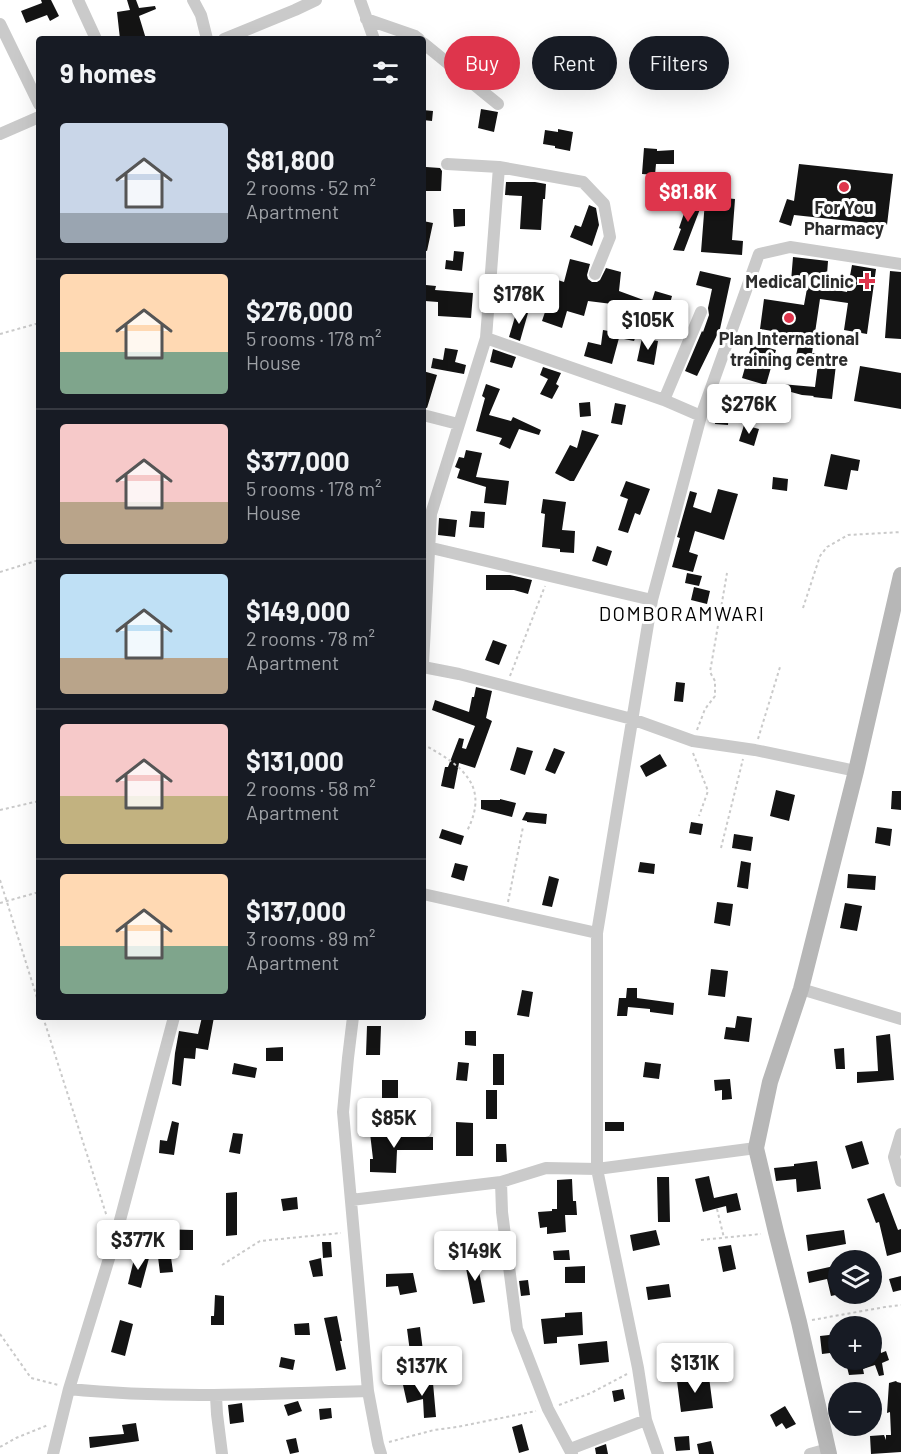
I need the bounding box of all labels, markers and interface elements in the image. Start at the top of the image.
chip: Buy [444,36,520,90]
chip: Rent [532,36,617,90]
chip: Filters [629,36,729,90]
icon: filters [369,56,402,89]
text: 9 homes [60,57,156,88]
text: $81,800 [246,144,334,175]
icon: home [108,147,180,219]
pin: $81.8K [639,172,737,223]
text: 2 rooms · 52 m² [246,175,376,199]
text: $81.8K [659,179,717,203]
marker: For You Pharmacy [837,180,851,194]
place label: For You Pharmacy [804,196,884,239]
text: Apartment [246,199,339,223]
place label: Medical Clinic [745,270,854,292]
marker: Medical Clinic [858,272,876,290]
pin: $178K [477,274,561,325]
text: $178K [493,281,545,305]
text: $276,000 [246,295,353,326]
icon: home [108,298,180,370]
pin: $105K [606,300,690,351]
text: $105K [621,307,675,331]
marker: Plan International training centre [782,311,796,325]
text: 5 rooms · 178 m² [246,326,382,350]
place label: Plan International training centre [719,327,859,370]
text: House [246,350,301,374]
pin: $276K [707,384,791,435]
text: $276K [721,391,777,415]
text: $377,000 [246,445,350,476]
icon: home [108,448,180,520]
text: 5 rooms · 178 m² [246,476,382,500]
text: House [246,500,301,524]
text: $149,000 [246,595,350,626]
icon: home [108,598,180,670]
district label: DOMBORAMWARI [599,601,765,625]
text: 2 rooms · 78 m² [246,626,375,650]
text: Apartment [246,650,339,674]
text: $131,000 [246,745,344,776]
icon: home [108,748,180,820]
text: 2 rooms · 58 m² [246,776,376,800]
text: Apartment [246,800,339,824]
text: $137,000 [246,895,346,926]
icon: home [108,898,180,970]
text: 3 rooms · 89 m² [246,926,376,950]
text: Apartment [246,950,339,974]
pin: $85K [358,1098,430,1149]
text: $85K [371,1105,417,1129]
pin: $377K [96,1220,180,1271]
text: $377K [111,1227,165,1251]
pin: $149K [433,1231,517,1282]
text: $149K [448,1238,502,1262]
map controls [828,1250,882,1436]
button: layers [828,1250,882,1304]
button: + [828,1316,882,1370]
pin: $131K [653,1343,737,1394]
pin: $137K [380,1346,464,1397]
text: $131K [671,1350,719,1374]
text: $137K [396,1353,448,1377]
button: − [828,1382,882,1436]

